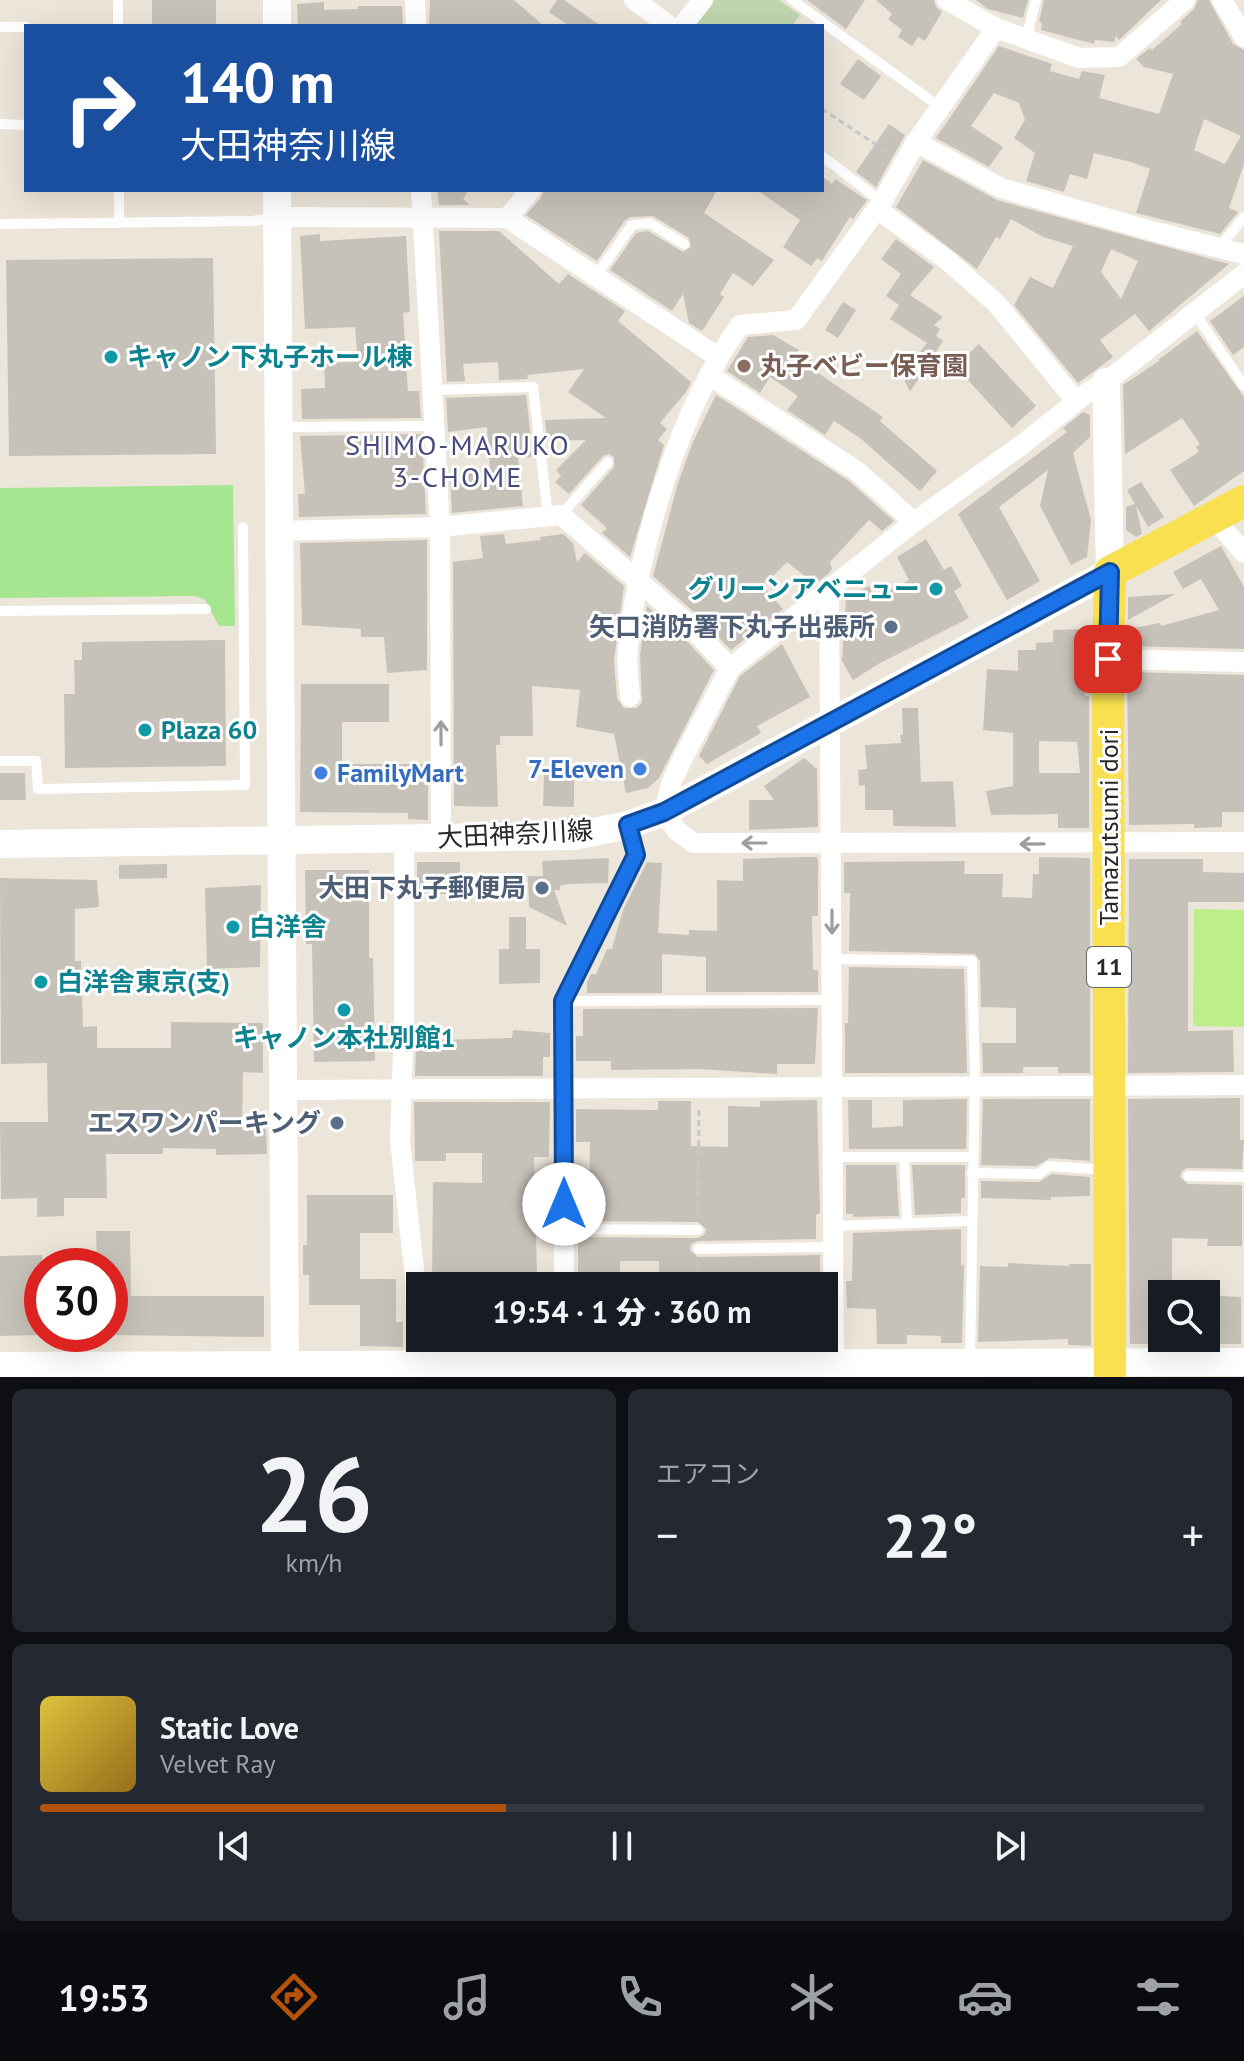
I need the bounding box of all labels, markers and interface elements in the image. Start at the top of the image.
text: 140 m [180,46,335,118]
icon: right [48,56,152,160]
text: 大田神奈川線 [180,121,396,168]
place label: キャノン下丸子ホール棟 [127,340,413,373]
marker: キャノン下丸子ホール棟 [102,348,120,366]
place label: 丸子ベビー保育園 [760,349,968,382]
marker: 丸子ベビー保育園 [735,357,753,375]
district label: SHIMO-MARUKO 3-CHOME [345,426,571,495]
place label: グリーンアベニュー [688,572,920,605]
marker: グリーンアベニュー [927,580,945,598]
place label: 矢口消防署下丸子出張所 [589,610,875,643]
marker: 矢口消防署下丸子出張所 [882,618,900,636]
pin [1074,625,1142,693]
icon: arrive [1086,637,1130,681]
place label: Plaza 60 [161,713,257,746]
one-way arrow [433,720,449,747]
marker: Plaza 60 [136,721,154,739]
street label: Tamazutsumi dori [1092,729,1125,925]
place label: 7-Eleven [528,752,624,785]
place label: FamilyMart [337,756,464,789]
marker: 7-Eleven [631,760,649,778]
marker: FamilyMart [312,764,330,782]
street label: 大田神奈川線 [436,813,594,854]
one-way arrow [741,835,768,851]
one-way arrow [1019,836,1046,852]
place label: 大田下丸子郵便局 [318,871,526,904]
marker: 大田下丸子郵便局 [533,879,551,897]
one-way arrow [824,908,840,935]
place label: 白洋舎 [249,910,327,943]
marker: 白洋舎 [224,918,242,936]
road number: 11 [1087,947,1131,987]
place label: 白洋舎東京(支) [57,965,230,998]
marker: 白洋舎東京(支) [32,973,50,991]
marker: キャノン本社別館1 [335,1001,353,1019]
place label: キャノン本社別館1 [233,1021,455,1054]
place label: エスワンパーキング [88,1106,321,1139]
marker: エスワンパーキング [328,1114,346,1132]
position arrow [522,1162,606,1246]
speed limit sign: 30 [24,1248,128,1352]
map controls [1148,1280,1220,1352]
button: search [1148,1280,1220,1352]
text: 19:54 · 1 分 · 360 m [492,1292,752,1331]
text: 26 [255,1426,373,1561]
text: エアコン [656,1457,760,1490]
text: 22° [883,1496,977,1574]
text: − [656,1506,678,1563]
text: + [1182,1506,1204,1563]
text: km/h [286,1546,343,1579]
text: Static Love [160,1708,299,1747]
text: Velvet Ray [160,1747,276,1780]
icon: previous [212,1824,256,1868]
icon: pause [600,1824,644,1868]
icon: next [988,1824,1032,1868]
icon: directions [266,1969,322,2025]
icon: music [439,1969,495,2025]
icon: phone [612,1969,668,2025]
icon: climate [784,1969,840,2025]
icon: car [957,1969,1013,2025]
icon: filters [1130,1969,1186,2025]
text: 19:53 [58,1974,150,2021]

